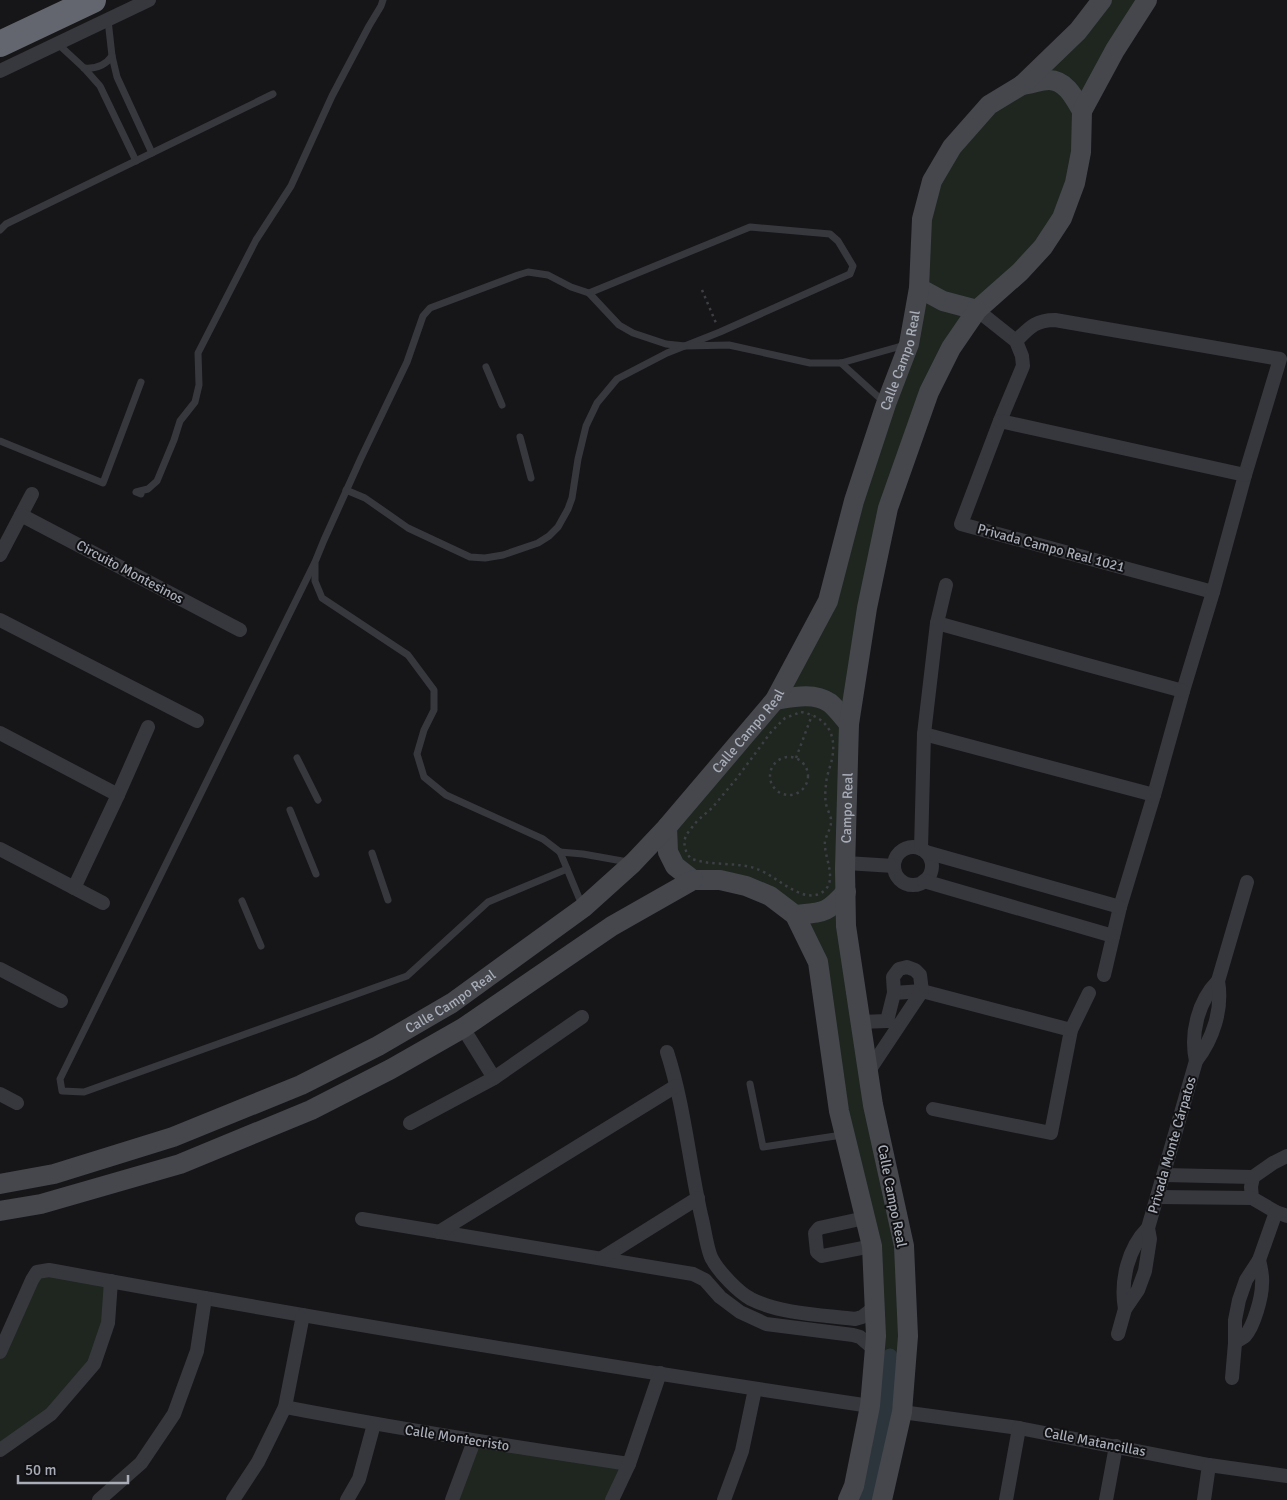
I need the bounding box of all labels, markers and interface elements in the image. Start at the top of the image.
street label: Calle Campo Real [876,309,923,412]
street label: Privada Campo Real 1021 [975,520,1127,576]
street label: Circuito Montesinos [73,537,187,607]
street label: Calle Campo Real [708,686,788,776]
street label: Campo Real [837,772,856,844]
street label: Calle Campo Real [402,966,499,1037]
street label: Privada Monte Cárpatos [1144,1074,1200,1216]
street label: Calle Campo Real [874,1143,910,1249]
street label: Calle Montecristo [404,1421,510,1455]
street label: Calle Matancillas [1043,1424,1147,1460]
scale bar [18,1452,128,1484]
text: 50 m [25,1461,56,1479]

